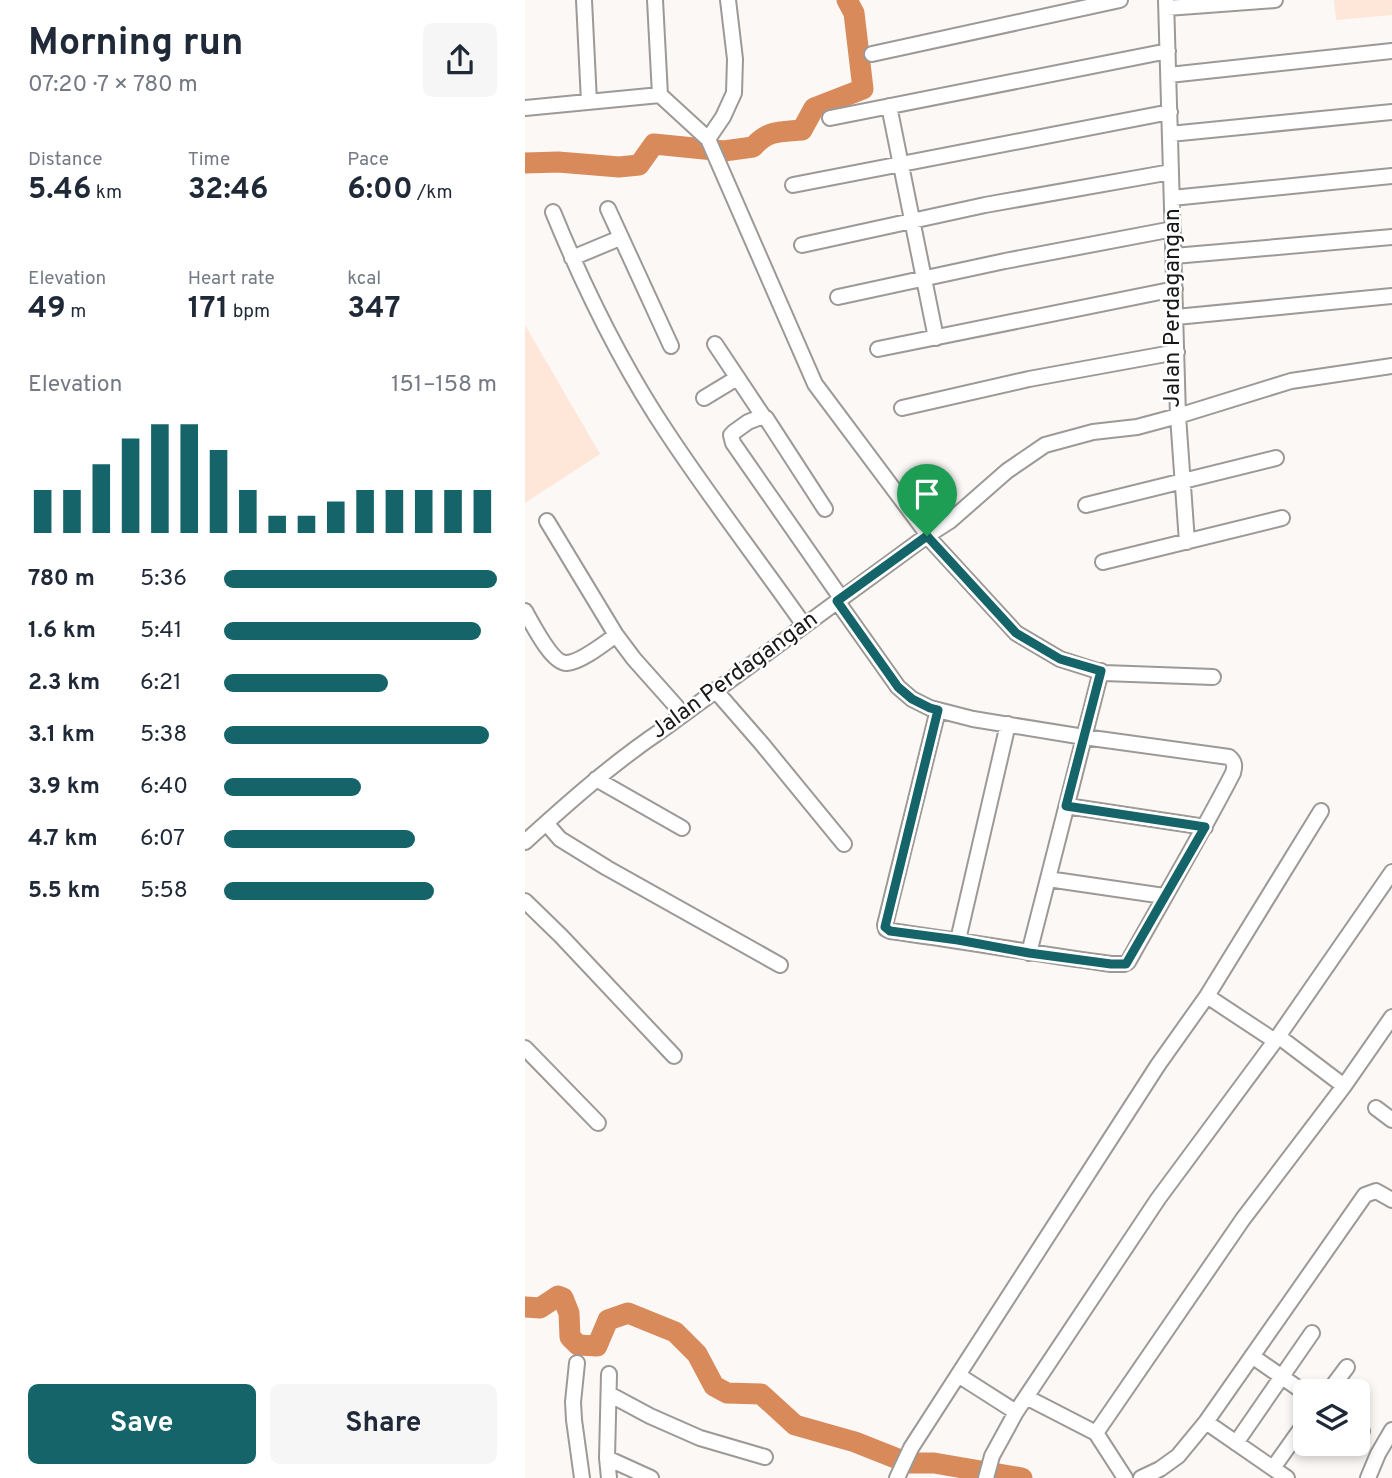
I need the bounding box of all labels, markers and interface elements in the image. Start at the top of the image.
text: Morning run [28,20,244,69]
button: share [423,23,497,97]
text: 07:20 · 7 × 780 m [28,71,198,100]
text: Distance [28,148,103,172]
text: Time [188,148,230,172]
text: Pace [347,148,389,172]
text: 5.46 [28,172,91,209]
text: 32:46 [188,172,268,209]
text: 6:00 [347,172,413,209]
text: km [91,181,122,205]
text: /km [413,181,453,205]
street label: Jalan Perdagangan [1159,208,1188,408]
text: Elevation [28,267,106,291]
text: Heart rate [188,267,275,291]
text: kcal [347,267,381,291]
text: 49 [28,291,66,328]
text: 171 [188,291,228,328]
text: 347 [347,291,401,328]
text: m [66,300,86,324]
text: bpm [228,300,270,324]
text: Elevation [28,371,123,400]
text: 151–158 m [391,371,497,400]
pin [897,464,957,536]
icon: arrive [908,475,946,513]
text: 780 m [28,565,95,594]
text: 5:36 [140,565,187,594]
street label: Jalan Perdagangan [646,606,824,746]
text: 1.6 km [28,617,96,646]
text: 5:41 [140,617,182,646]
text: 2.3 km [28,669,100,698]
text: 6:21 [140,669,182,698]
text: 3.1 km [28,721,95,750]
text: 5:38 [140,721,187,750]
text: 3.9 km [28,773,100,802]
text: 6:40 [140,773,188,802]
text: 4.7 km [28,825,98,854]
text: 6:07 [140,825,185,854]
text: 5.5 km [28,877,101,906]
text: 5:58 [140,877,188,906]
map controls [1293,1379,1370,1456]
button: layers [1293,1379,1370,1456]
button: Save [28,1384,256,1464]
button: Share [270,1384,497,1464]

